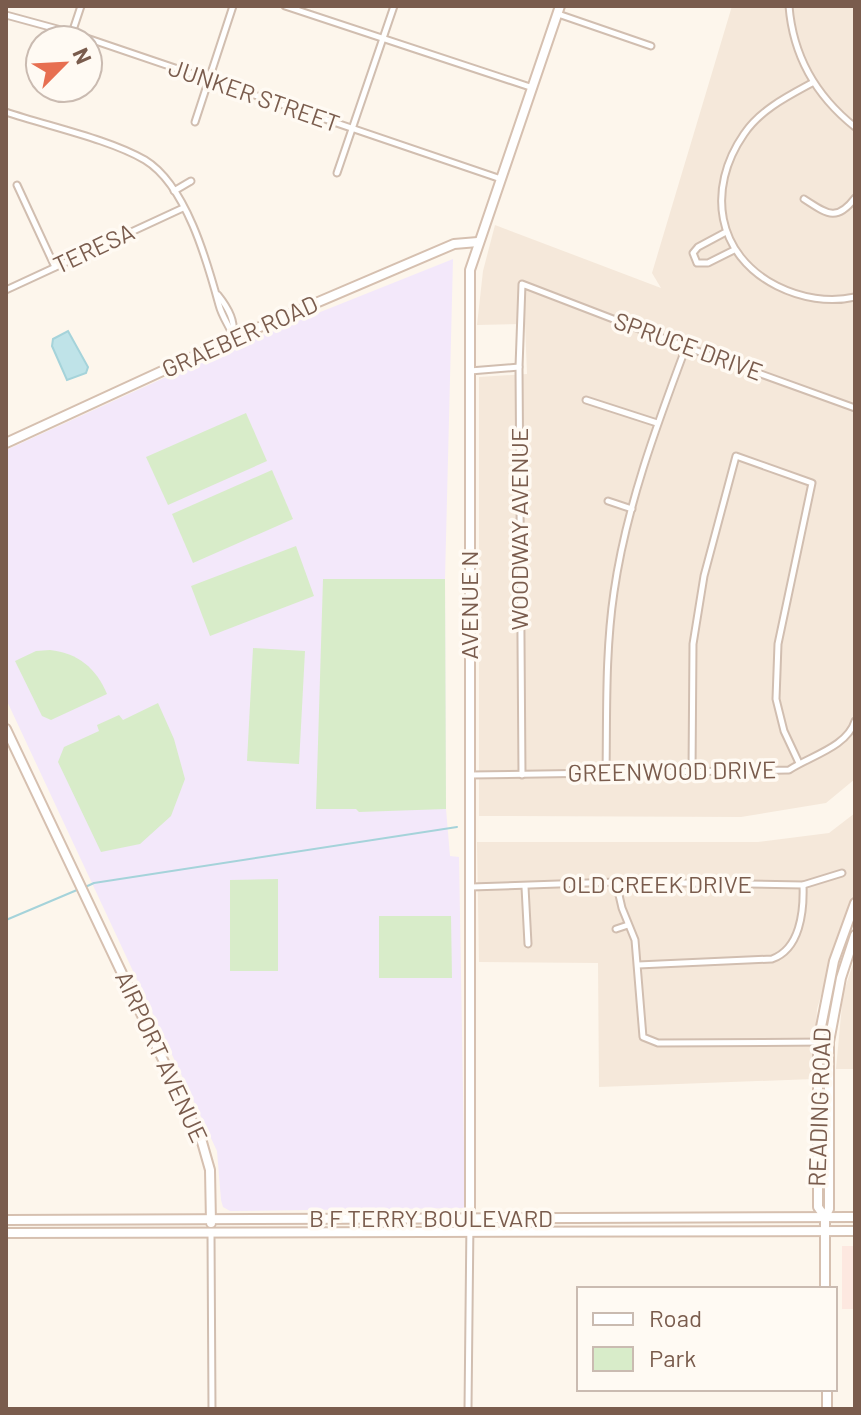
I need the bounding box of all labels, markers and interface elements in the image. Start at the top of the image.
north arrow [24,24,104,104]
text: N [68,43,98,67]
street label: JUNKER STREET [165,52,344,137]
street label: TERESA [48,216,138,279]
street label: GRAEBER ROAD [157,288,322,383]
street label: SPRUCE DRIVE [610,305,767,386]
street label: WOODWAY AVENUE [504,428,533,630]
street label: AVENUE N [454,550,483,660]
street label: GREENWOOD DRIVE [567,754,777,787]
street label: OLD CREEK DRIVE [562,869,752,898]
street label: AIRPORT AVENUE [110,966,215,1147]
street label: READING ROAD [801,1027,836,1187]
street label: B F TERRY BOULEVARD [309,1203,553,1232]
legend [577,1287,837,1391]
text: Road [649,1303,702,1332]
text: Park [649,1343,696,1372]

